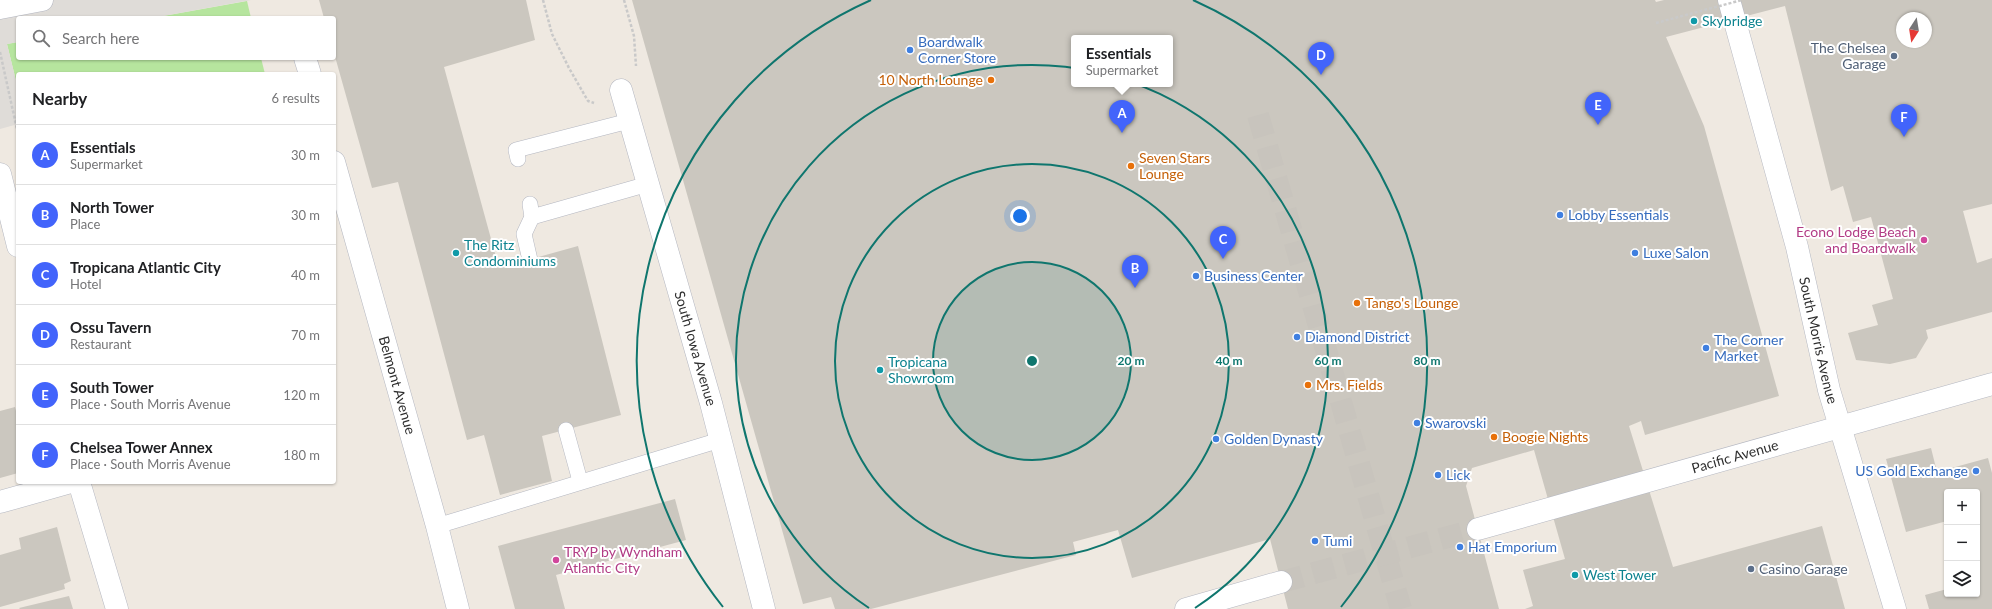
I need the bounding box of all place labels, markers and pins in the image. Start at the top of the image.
place label: Skybridge [1702,12,1763,29]
marker: Skybridge [1689,16,1699,26]
place label: Boardwalk Corner Store [918,33,996,66]
place label: The Chelsea Garage [1811,39,1886,72]
pin: D [1308,42,1334,75]
marker: Boardwalk Corner Store [905,45,915,55]
marker: The Chelsea Garage [1889,51,1899,61]
place label: 10 North Lounge [878,71,983,88]
marker: 10 North Lounge [986,75,996,85]
pin: E [1585,92,1611,125]
pin: A [1109,100,1135,133]
pin: F [1891,104,1917,137]
place label: Seven Stars Lounge [1139,149,1210,182]
marker: Seven Stars Lounge [1126,161,1136,171]
place label: Lobby Essentials [1568,206,1669,223]
marker: Lobby Essentials [1555,210,1565,220]
place label: Econo Lodge Beach and Boardwalk [1796,223,1917,256]
pin: C [1210,226,1236,259]
marker: Econo Lodge Beach and Boardwalk [1919,235,1929,245]
place label: The Ritz Condominiums [464,236,556,269]
place label: Luxe Salon [1643,244,1709,261]
marker: The Ritz Condominiums [451,248,461,258]
marker: Luxe Salon [1630,248,1640,258]
pin: B [1122,255,1148,288]
place label: Business Center [1204,267,1303,284]
marker: Business Center [1191,271,1201,281]
place label: Tango's Lounge [1365,294,1458,311]
marker: Tango's Lounge [1352,298,1362,308]
place label: Diamond District [1305,328,1410,345]
place label: The Corner Market [1714,331,1783,364]
marker: Diamond District [1292,332,1302,342]
marker: The Corner Market [1701,343,1711,353]
place label: Tropicana Showroom [888,353,954,386]
centre of rings [1025,354,1039,368]
marker: Tropicana Showroom [875,365,885,375]
place label: Mrs. Fields [1316,376,1383,393]
marker: Mrs. Fields [1303,380,1313,390]
place label: Swarovski [1425,414,1486,431]
marker: Swarovski [1412,418,1422,428]
place label: Boogie Nights [1502,428,1588,445]
place label: Golden Dynasty [1224,430,1324,447]
marker: Boogie Nights [1489,432,1499,442]
marker: Golden Dynasty [1211,434,1221,444]
place label: US Gold Exchange [1855,462,1968,479]
place label: Lick [1446,466,1471,483]
marker: US Gold Exchange [1971,466,1981,476]
marker: Lick [1433,470,1443,480]
place label: Tumi [1323,532,1352,549]
marker: Tumi [1310,536,1320,546]
place label: Hat Emporium [1468,538,1557,555]
marker: Hat Emporium [1455,542,1465,552]
place label: TRYP by Wyndham Atlantic City [564,543,682,576]
marker: TRYP by Wyndham Atlantic City [551,555,561,565]
place label: Casino Garage [1759,560,1848,577]
marker: Casino Garage [1746,564,1756,574]
place label: West Tower [1583,566,1656,583]
marker: West Tower [1570,570,1580,580]

